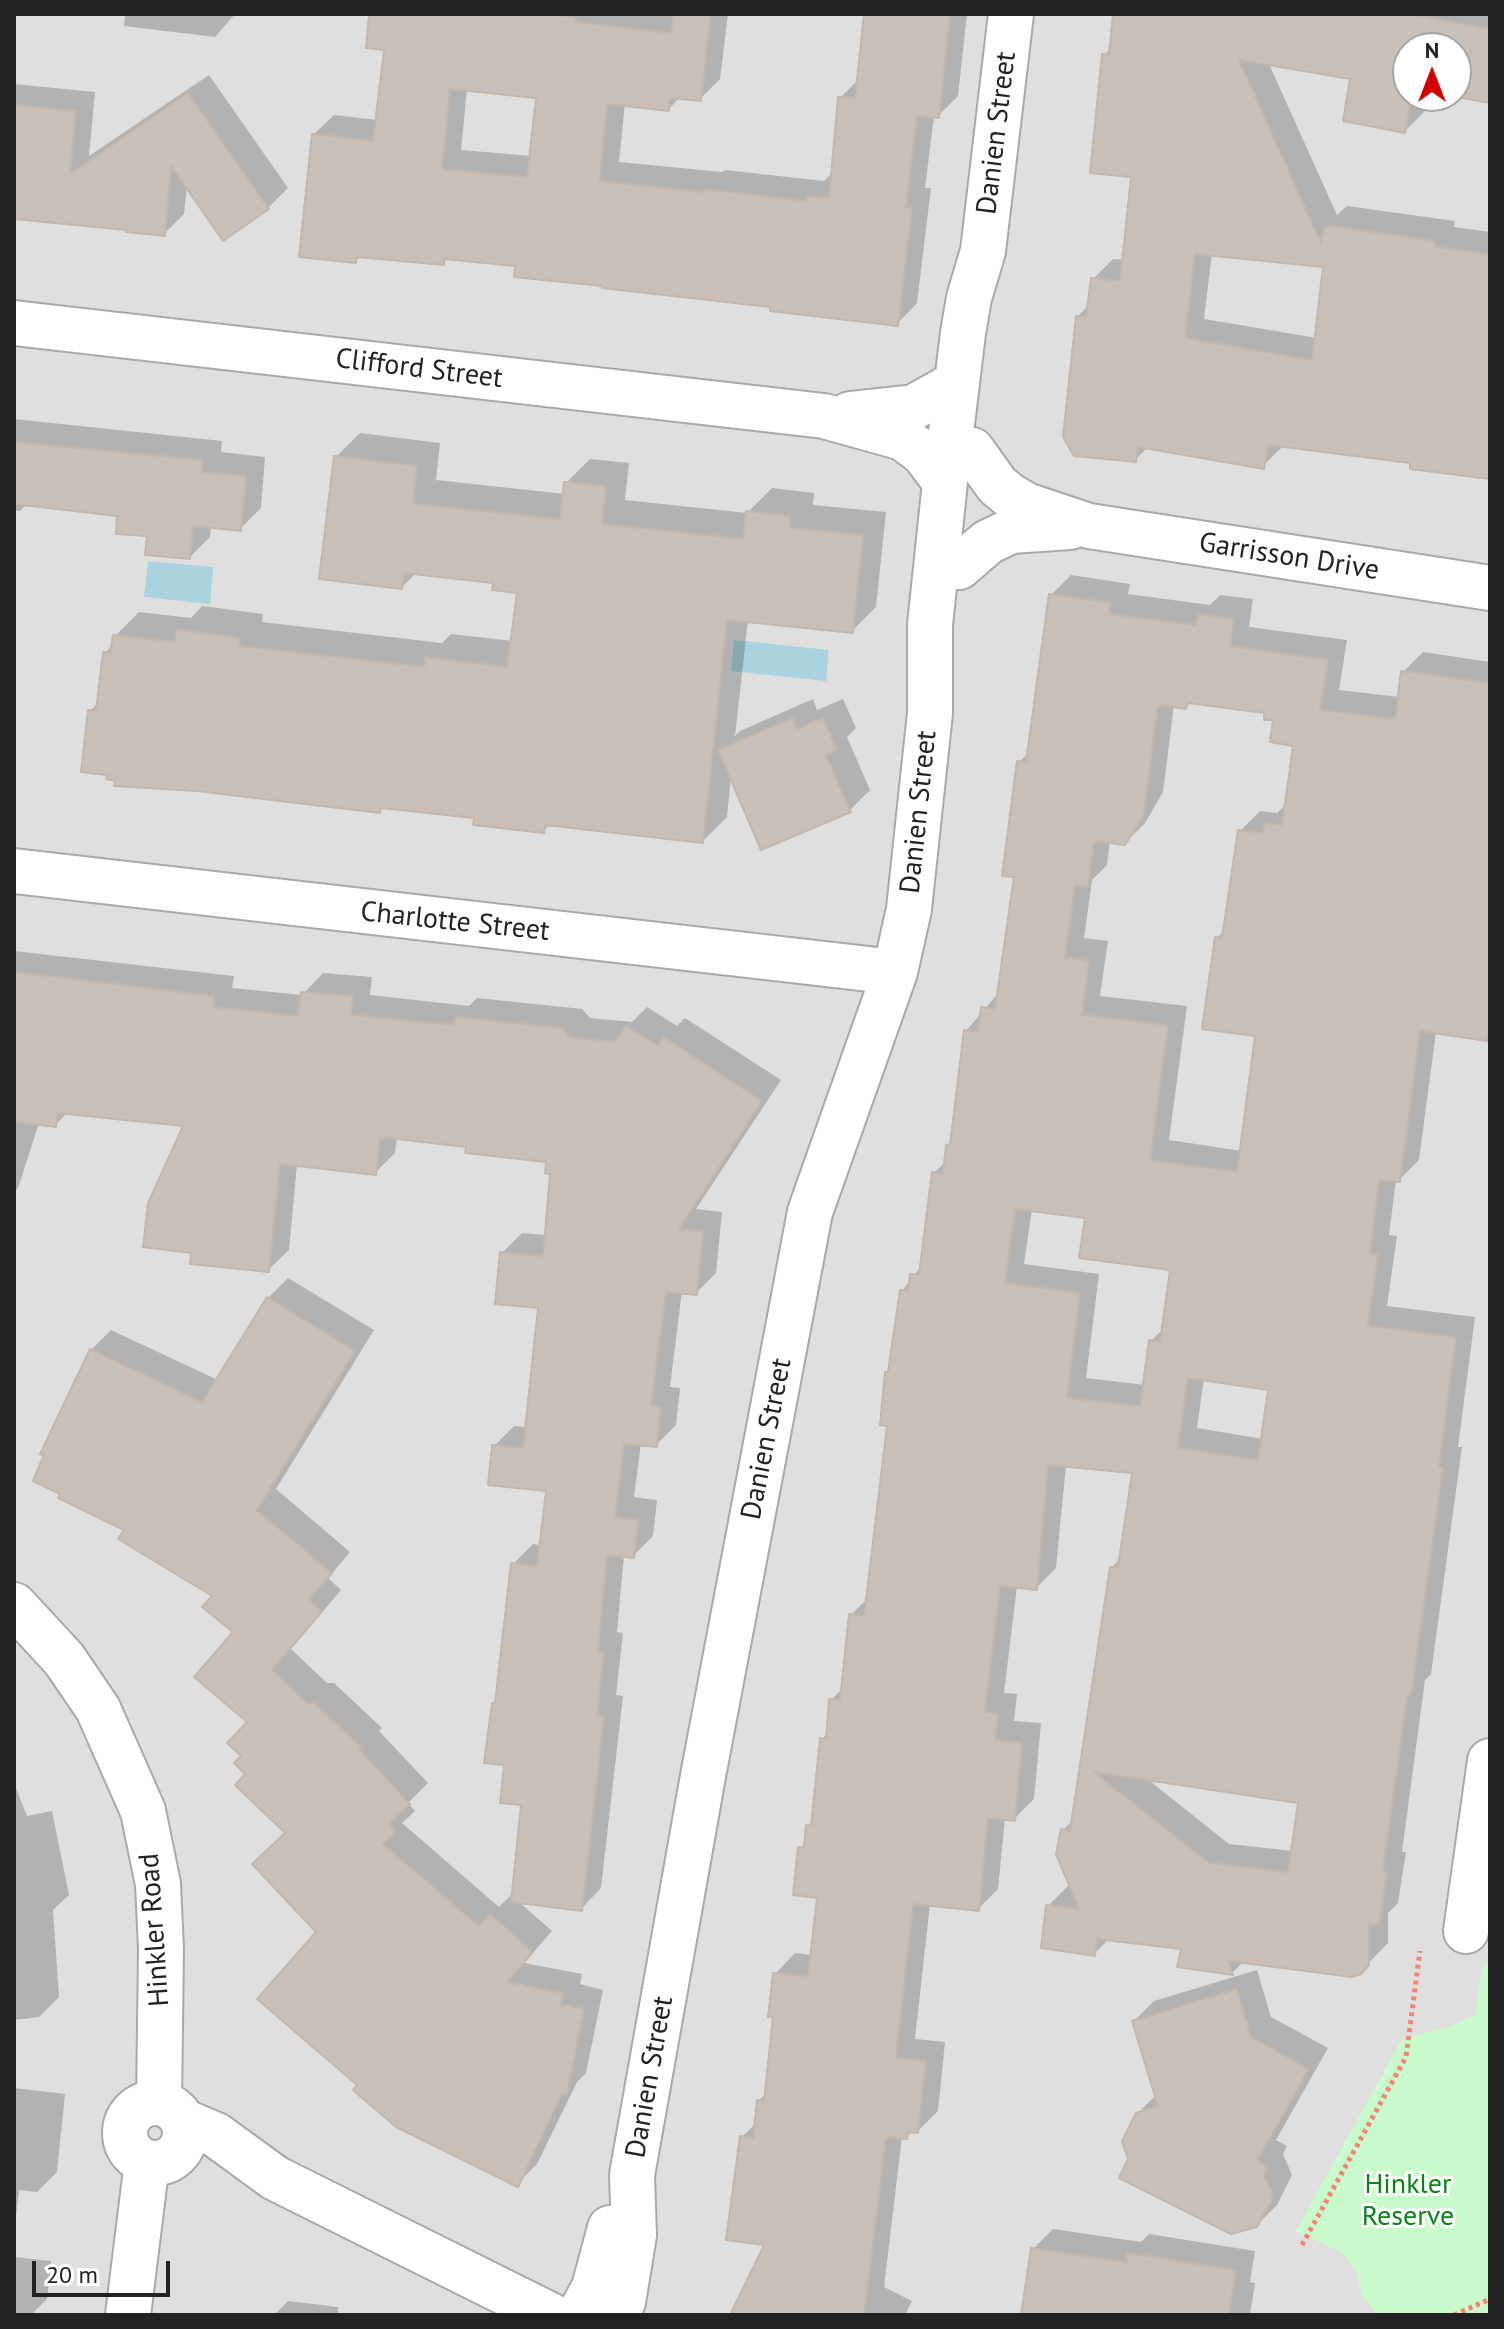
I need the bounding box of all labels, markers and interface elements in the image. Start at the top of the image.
north arrow [1392,32,1472,112]
text: N [1425,36,1439,64]
street label: Danien Street [970,50,1024,216]
street label: Clifford Street [334,342,504,396]
street label: Garrisson Drive [1197,526,1381,588]
street label: Danien Street [894,729,944,895]
street label: Charlotte Street [359,895,551,949]
street label: Danien Street [735,1356,799,1522]
street label: Hinkler Road [133,1852,177,2008]
street label: Danien Street [619,1994,681,2160]
park label: Hinkler Reserve [1362,2168,1454,2234]
scale bar [36,2245,174,2295]
text: 20 m [46,2259,98,2290]

